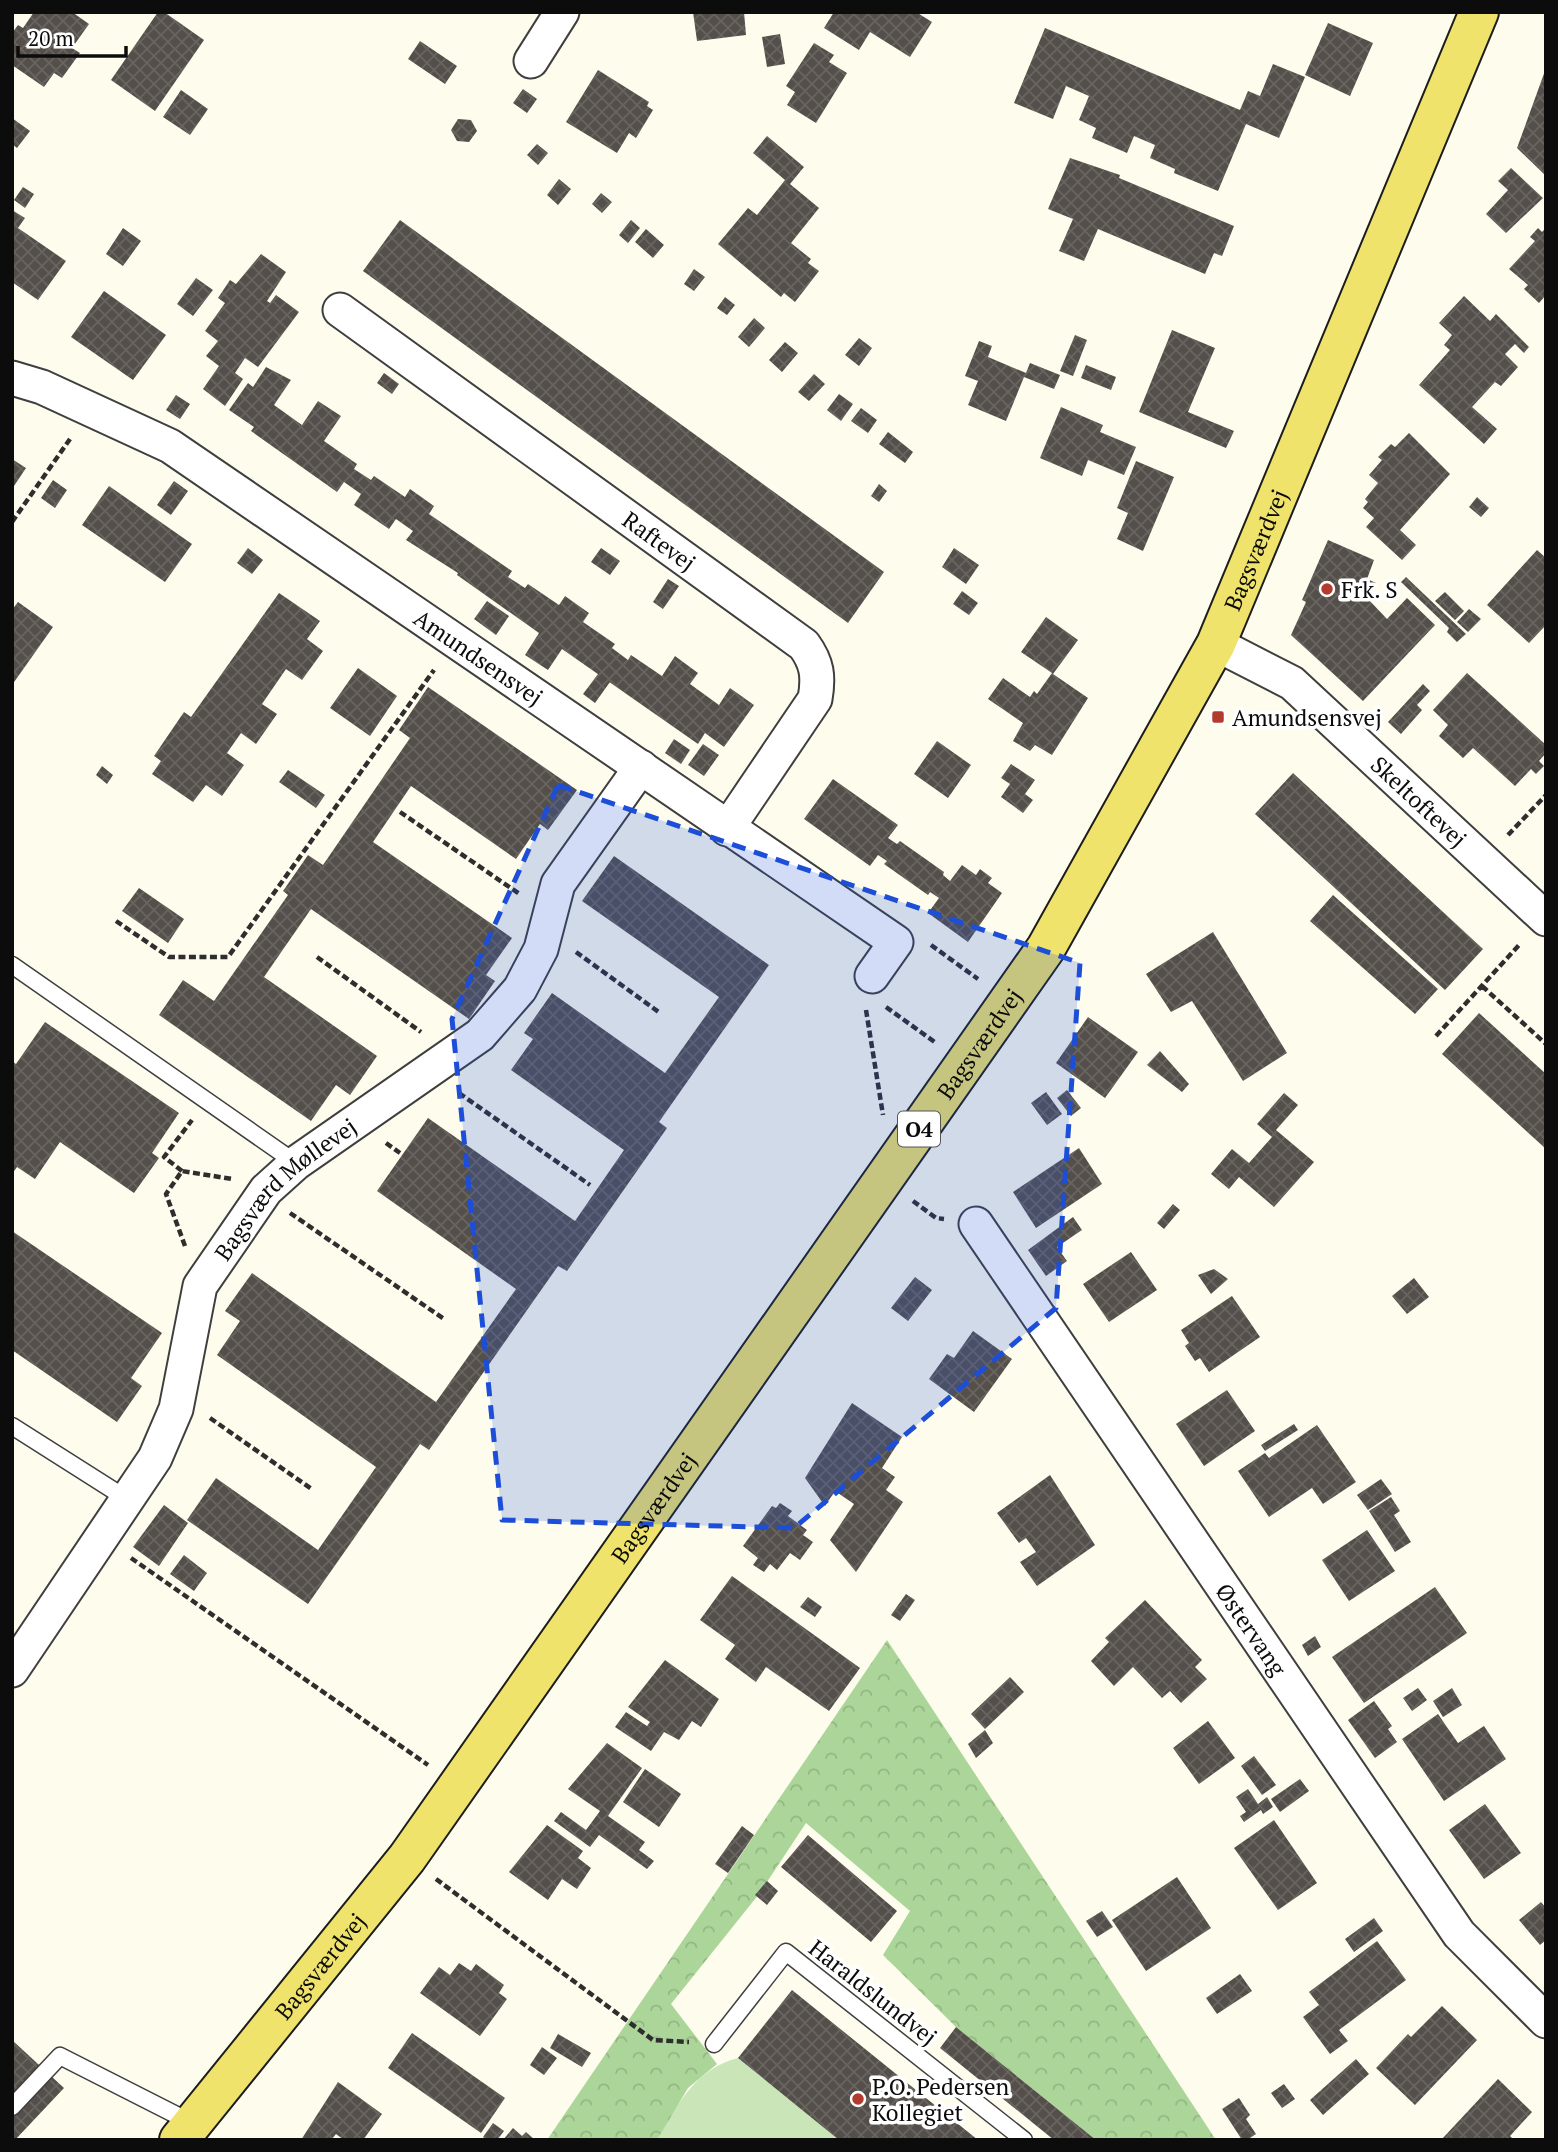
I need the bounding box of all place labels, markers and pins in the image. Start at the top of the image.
place label: Frk. S [1341,574,1398,605]
marker: Frk. S [1319,581,1335,597]
place label: Amundsensvej [1232,702,1382,733]
marker: Amundsensvej [1210,709,1226,725]
place label: P.O. Pedersen Kollegiet [872,2071,1010,2128]
marker: P.O. Pedersen Kollegiet [850,2091,866,2107]

